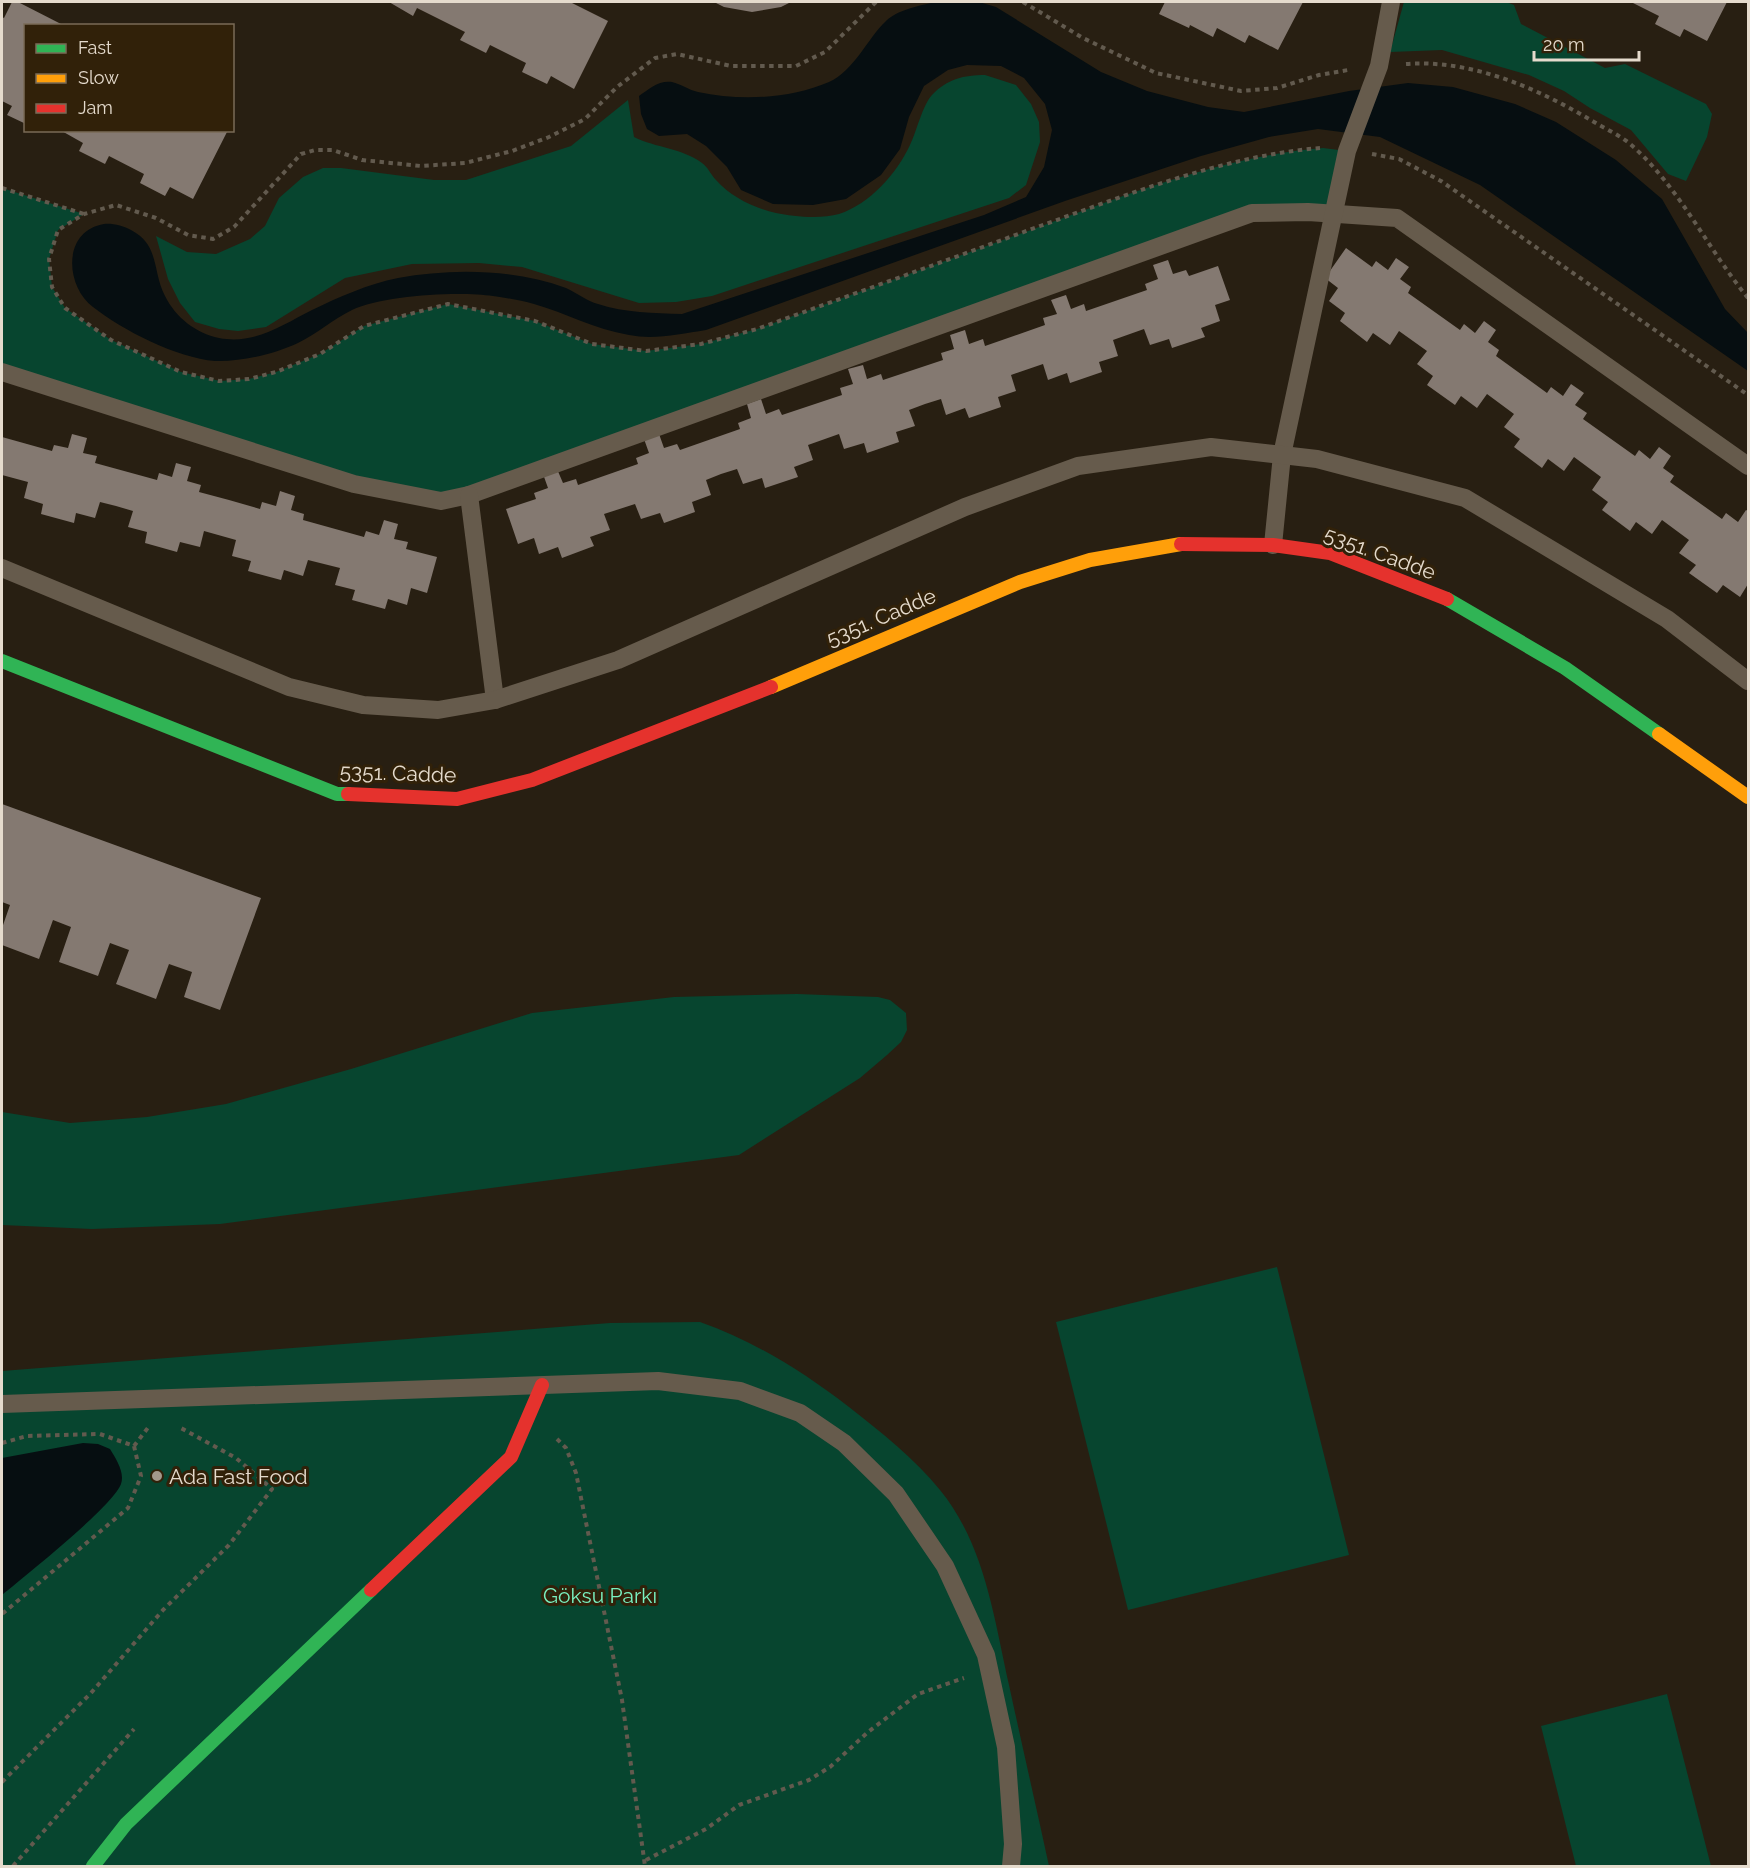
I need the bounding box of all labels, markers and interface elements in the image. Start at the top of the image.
legend [24,24,234,132]
scale bar [1534,24,1639,62]
text: 20 m [1543,34,1585,55]
text: Fast [78,37,112,58]
text: Slow [78,67,119,88]
text: Jam [78,97,113,118]
street label: 5351. Cadde [1321,521,1439,585]
street label: 5351. Cadde [822,583,940,651]
street label: 5351. Cadde [339,758,457,788]
place label: Ada Fast Food [169,1464,307,1489]
marker: Ada Fast Food [150,1469,164,1483]
park label: Göksu Parkı [543,1583,657,1608]

